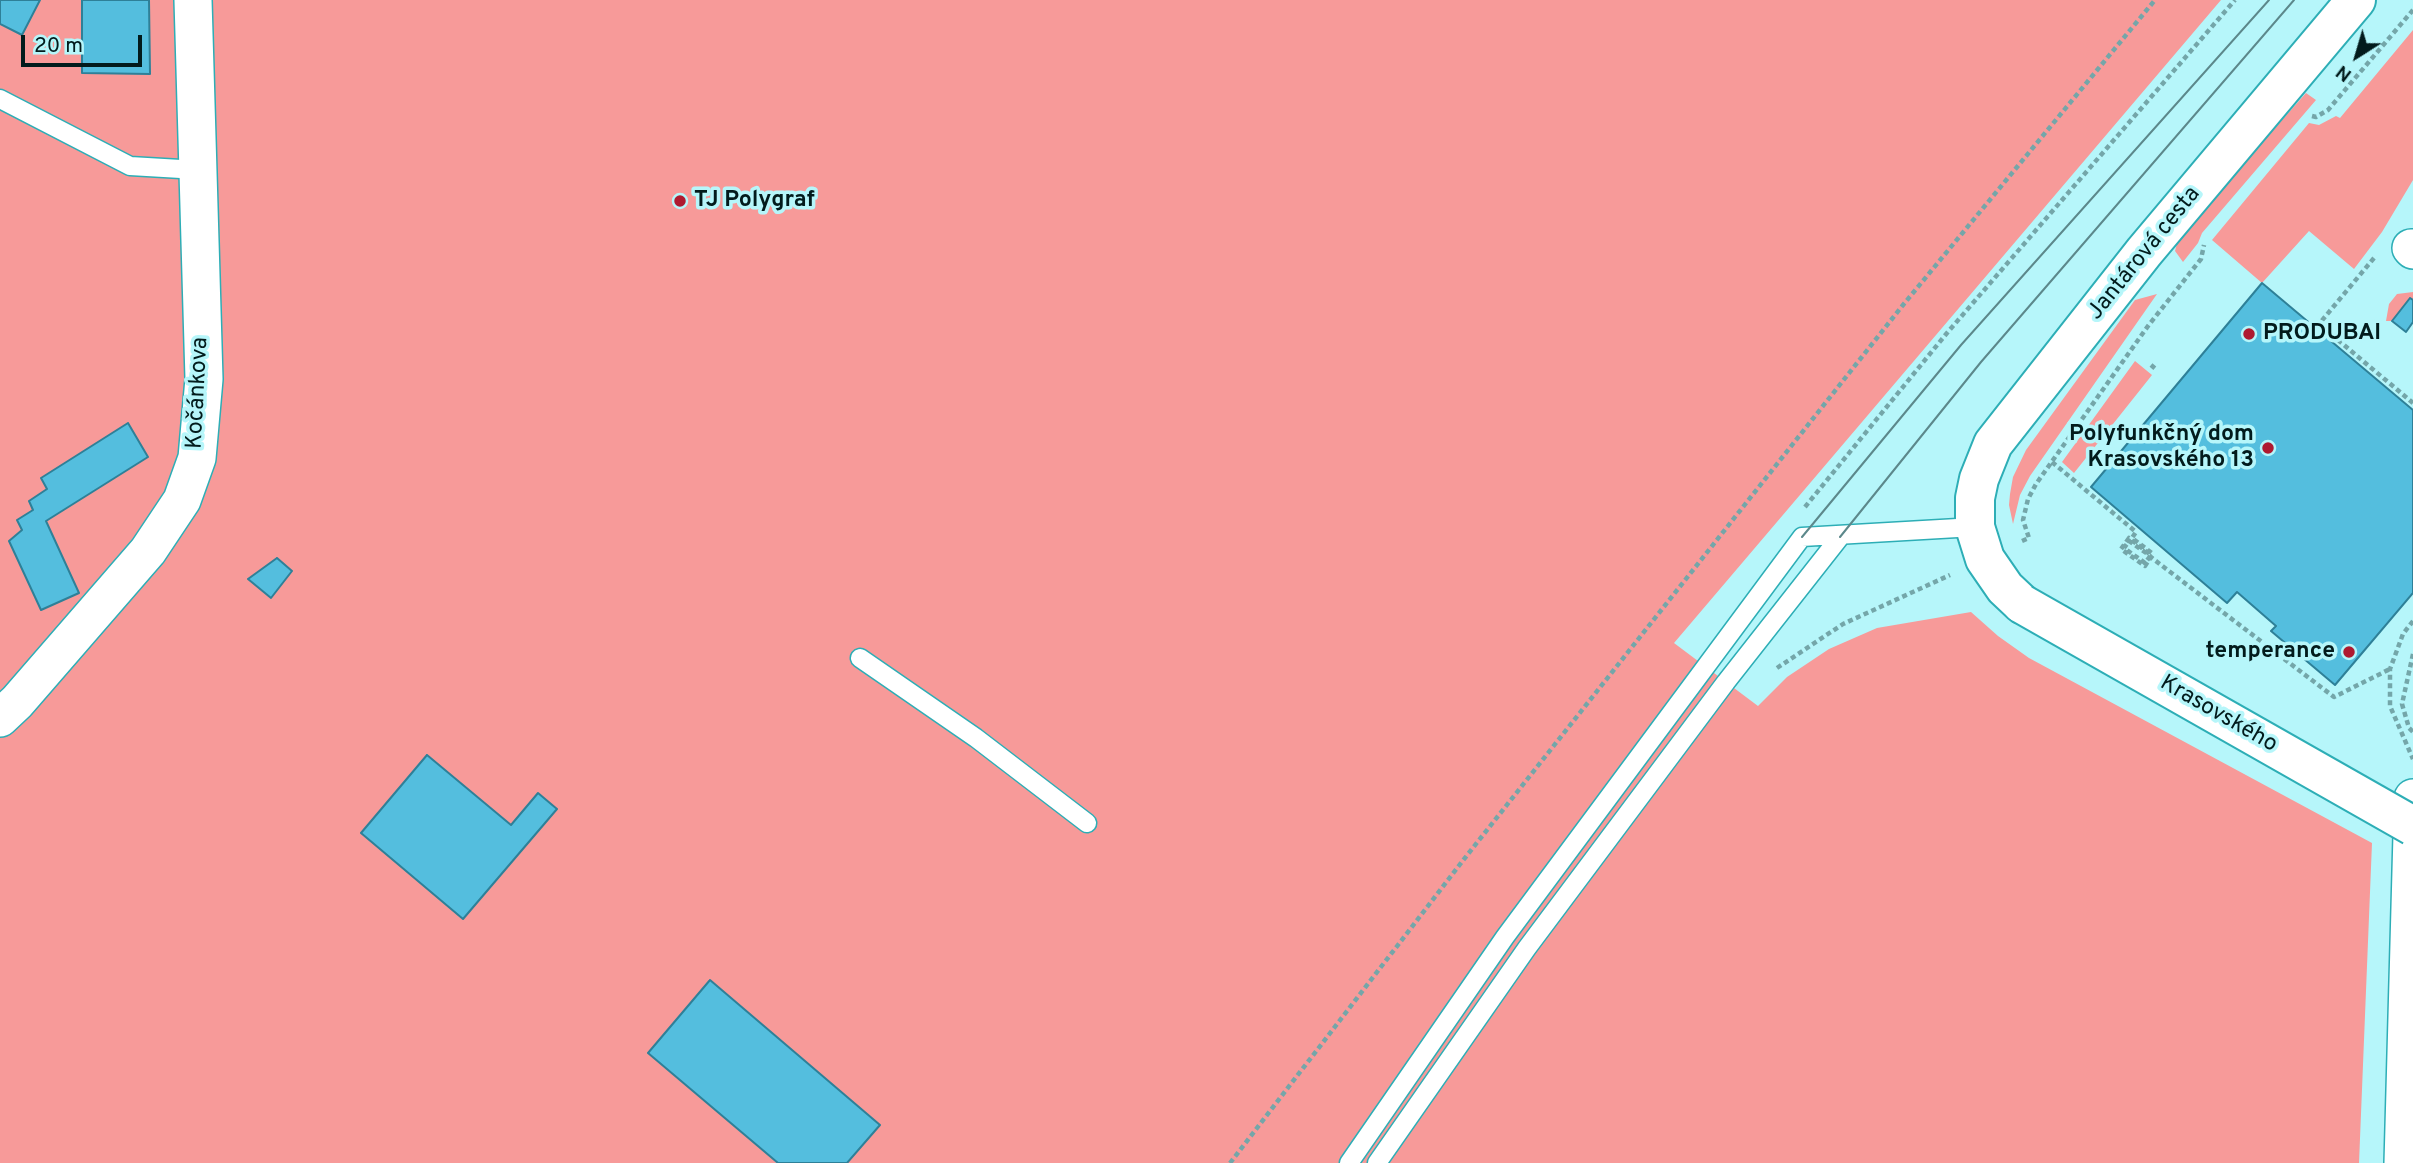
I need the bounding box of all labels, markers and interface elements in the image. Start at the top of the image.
scale bar [24,21,145,65]
north arrow [2322,21,2392,91]
text: 20 m [34,33,83,60]
text: N [2332,59,2357,86]
street label: Jantárová cesta [2083,182,2207,326]
place label: TJ Polygraf [694,187,815,215]
marker: TJ Polygraf [672,193,688,209]
place label: PRODUBAI [2263,320,2381,348]
marker: PRODUBAI [2241,326,2257,342]
street label: Kočánkova [182,336,216,450]
place label: Polyfunkčný dom Krasovského 13 [2069,421,2254,475]
marker: Polyfunkčný dom Krasovského 13 [2260,440,2276,456]
place label: temperance [2205,638,2335,666]
marker: temperance [2341,644,2357,660]
street label: Krasovského [2154,670,2282,760]

